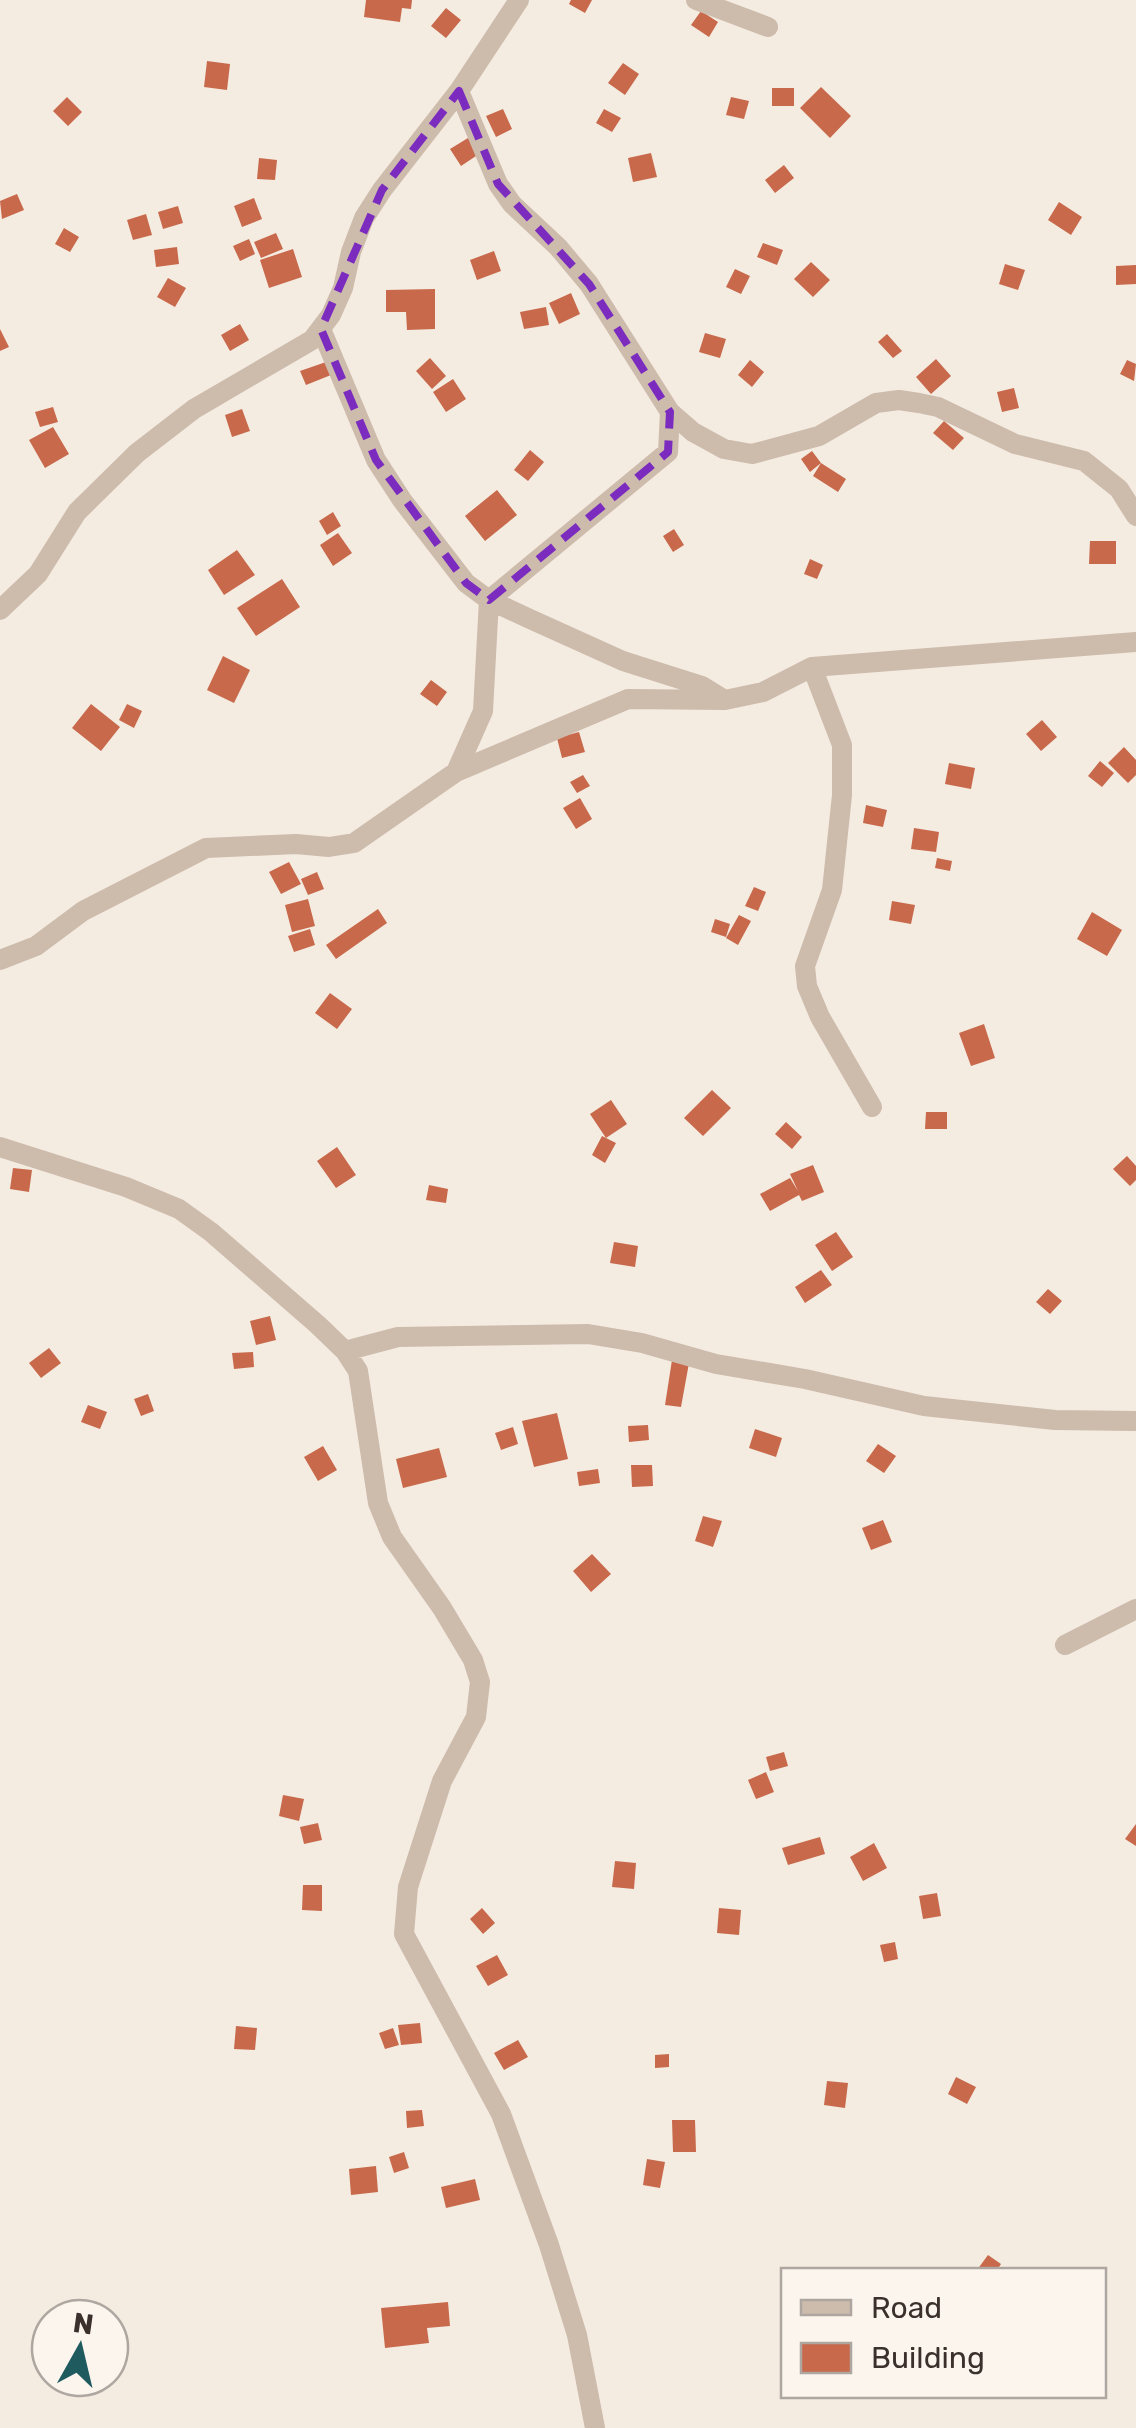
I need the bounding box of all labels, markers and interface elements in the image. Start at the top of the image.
legend [781,2268,1106,2398]
text: Road [871,2290,942,2326]
north arrow [30,2298,130,2398]
text: N [71,2306,96,2341]
text: Building [871,2340,985,2376]

